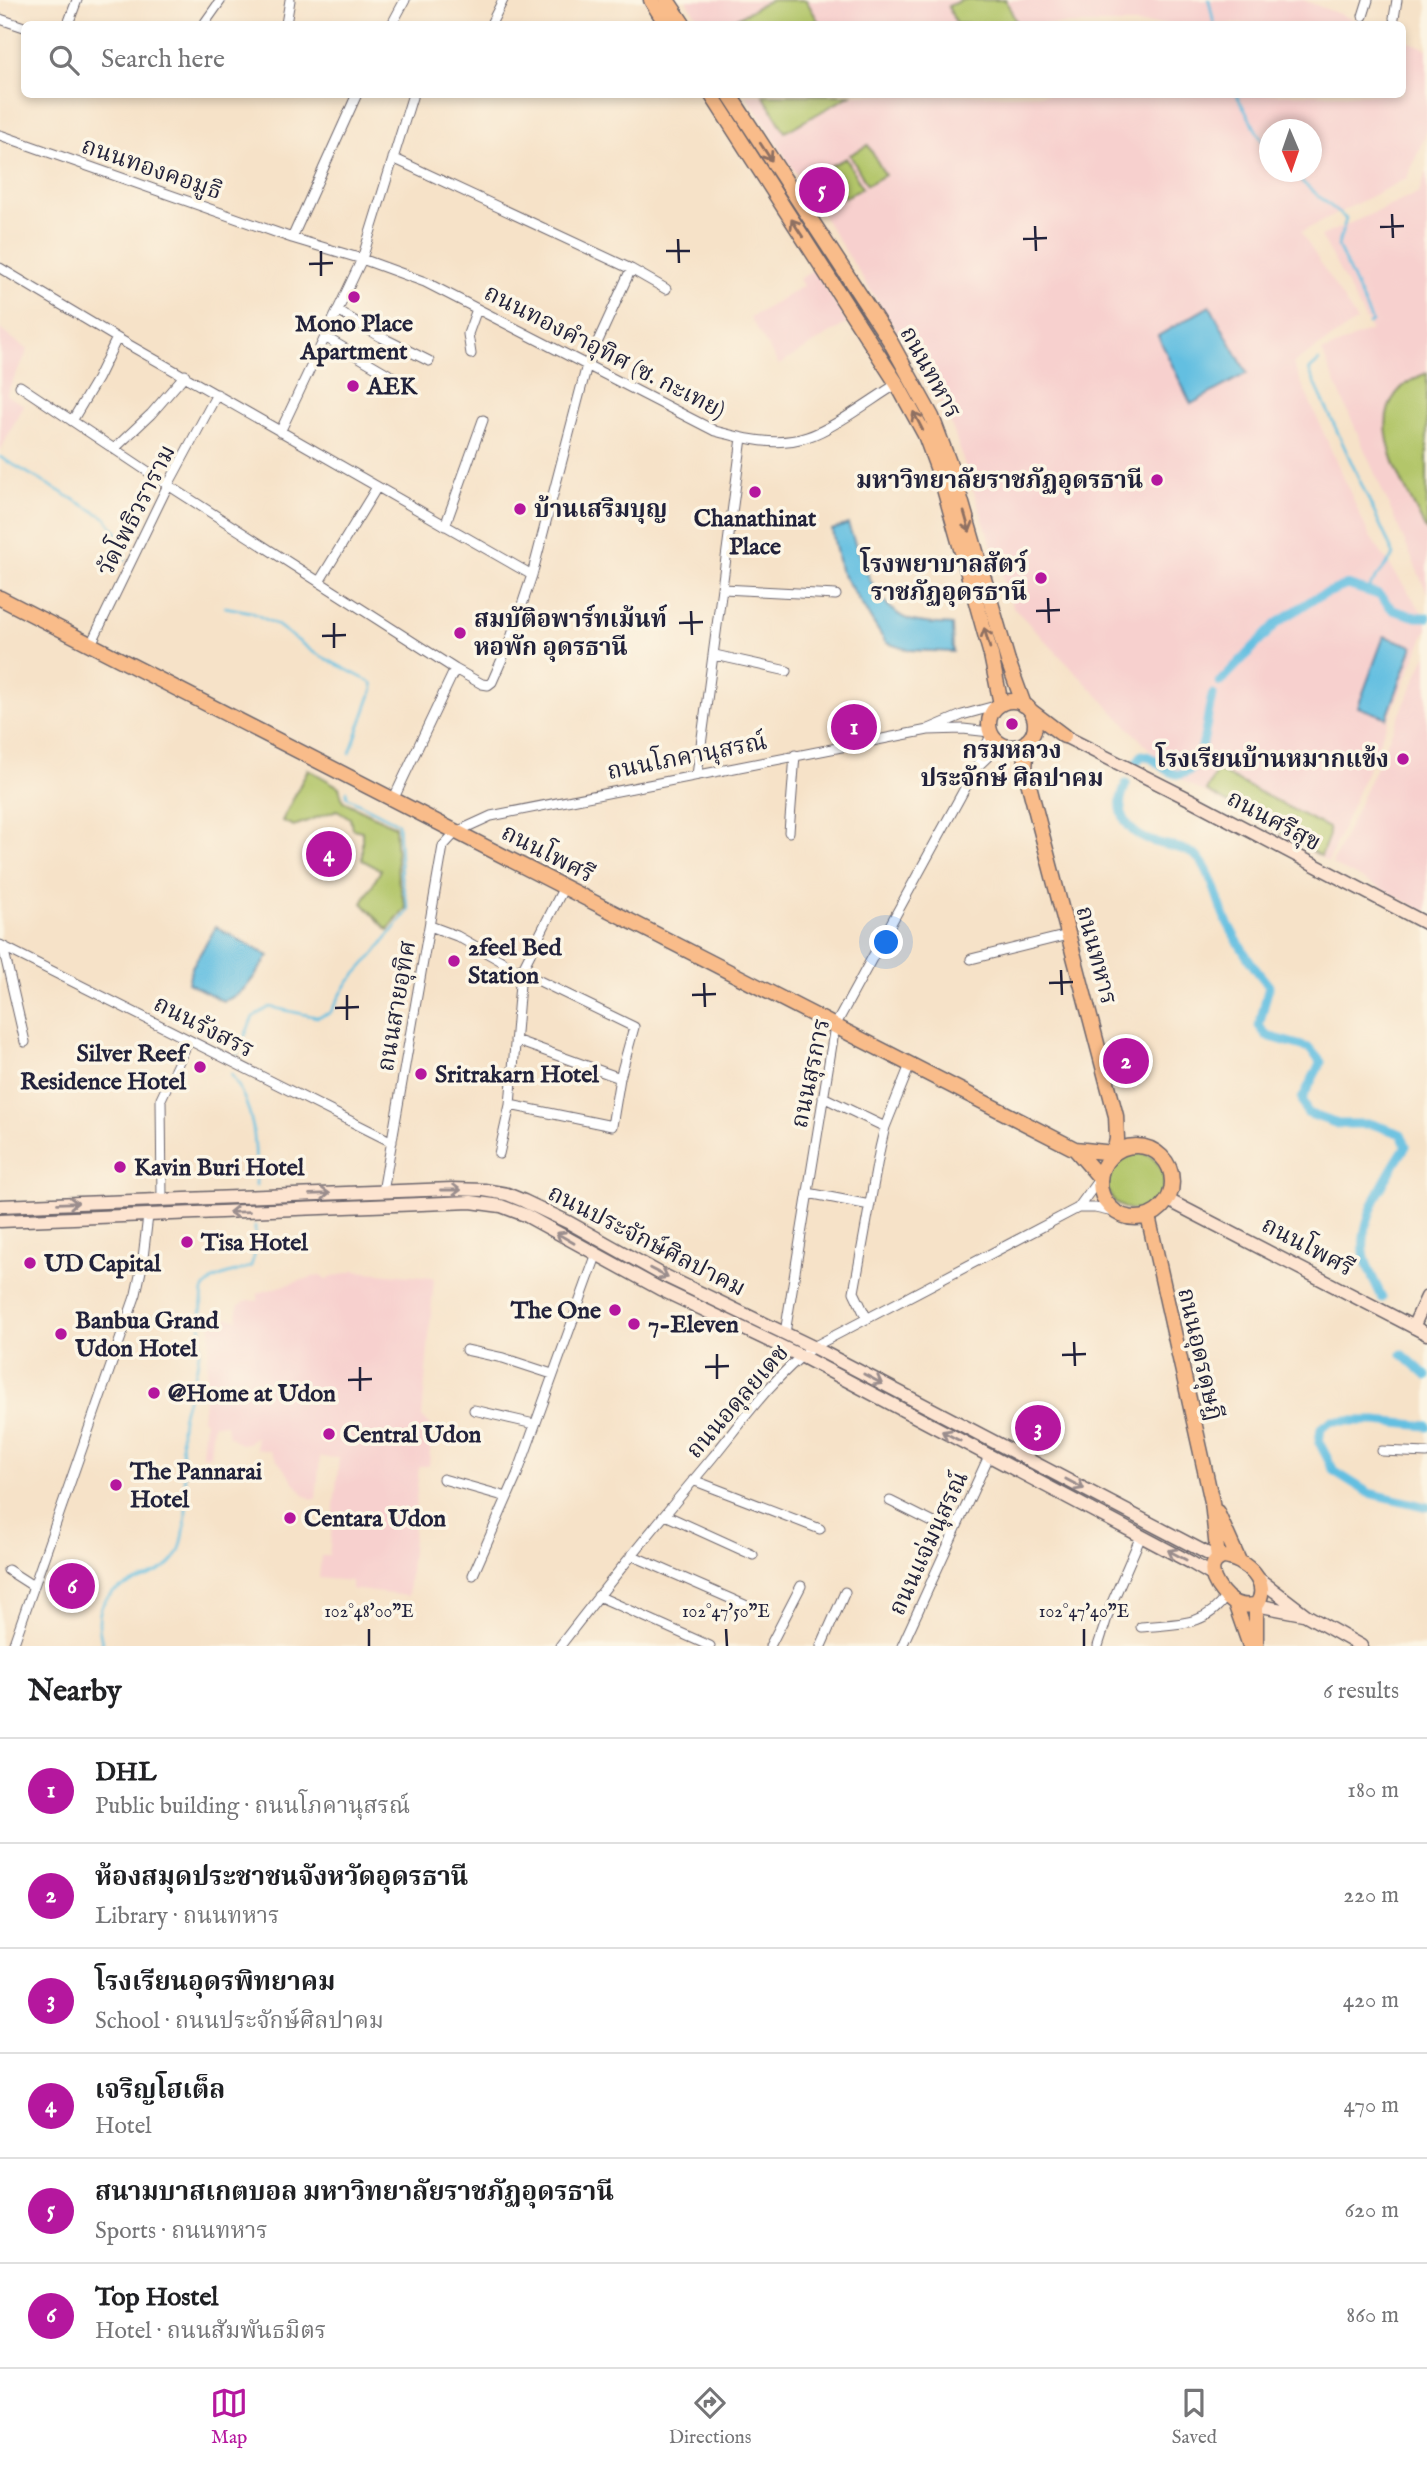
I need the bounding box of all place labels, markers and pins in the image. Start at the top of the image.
pin: 5 [799,164,845,216]
marker: Mono Place Apartment [346,289,362,305]
place label: Mono Place Apartment [295,309,413,368]
place label: AEK [366,372,419,403]
marker: AEK [345,378,361,394]
place label: มหาวิทยาลัยราชภัฏอุดรธานี [856,466,1143,497]
marker: มหาวิทยาลัยราชภัฏอุดรธานี [1149,472,1165,488]
marker: Chanathinat Place [747,484,763,500]
place label: บ้านเสริมบุญ [534,495,667,526]
marker: บ้านเสริมบุญ [512,501,528,517]
place label: Chanathinat Place [694,504,817,563]
place label: โรงพยาบาลสัตว์ ราชภัฏอุดรธานี [860,547,1028,609]
marker: โรงพยาบาลสัตว์ ราชภัฏอุดรธานี [1033,570,1049,586]
place label: สมบัติอพาร์ทเม้นท์ หอพัก อุดรธานี [474,604,668,664]
marker: สมบัติอพาร์ทเม้นท์ หอพัก อุดรธานี [452,625,468,641]
pin: 1 [831,701,877,753]
marker: กรมหลวง ประจักษ์ ศิลปาคม [1004,716,1020,732]
place label: กรมหลวง ประจักษ์ ศิลปาคม [920,736,1104,795]
place label: โรงเรียนบ้านหมากแข้ง [1155,742,1389,776]
marker: โรงเรียนบ้านหมากแข้ง [1395,751,1411,767]
pin: 4 [306,828,352,880]
place label: 2feel Bed Station [468,933,563,992]
marker: 2feel Bed Station [446,953,462,969]
pin: 2 [1103,1035,1149,1087]
place label: Silver Reef Residence Hotel [20,1039,190,1098]
marker: Silver Reef Residence Hotel [192,1059,208,1075]
place label: Sritrakarn Hotel [435,1060,599,1091]
marker: Sritrakarn Hotel [413,1066,429,1082]
place label: Kavin Buri Hotel [134,1153,305,1184]
marker: Kavin Buri Hotel [112,1159,128,1175]
place label: Tisa Hotel [200,1228,308,1259]
marker: Tisa Hotel [179,1234,195,1250]
place label: UD Capital [43,1249,161,1280]
marker: UD Capital [22,1255,38,1271]
place label: The One [510,1296,601,1327]
marker: The One [607,1302,623,1318]
place label: Banbua Grand Udon Hotel [74,1306,220,1365]
place label: 7-Eleven [648,1310,739,1341]
marker: 7-Eleven [626,1316,642,1332]
marker: Banbua Grand Udon Hotel [53,1326,69,1342]
place label: @Home at Udon [168,1379,336,1410]
marker: @Home at Udon [146,1385,162,1401]
pin: 3 [1015,1402,1061,1454]
place label: Central Udon [343,1420,481,1451]
marker: Central Udon [321,1426,337,1442]
place label: The Pannarai Hotel [129,1457,263,1516]
marker: The Pannarai Hotel [108,1477,124,1493]
place label: Centara Udon [304,1504,446,1535]
marker: Centara Udon [282,1510,298,1526]
pin: 6 [49,1560,95,1612]

